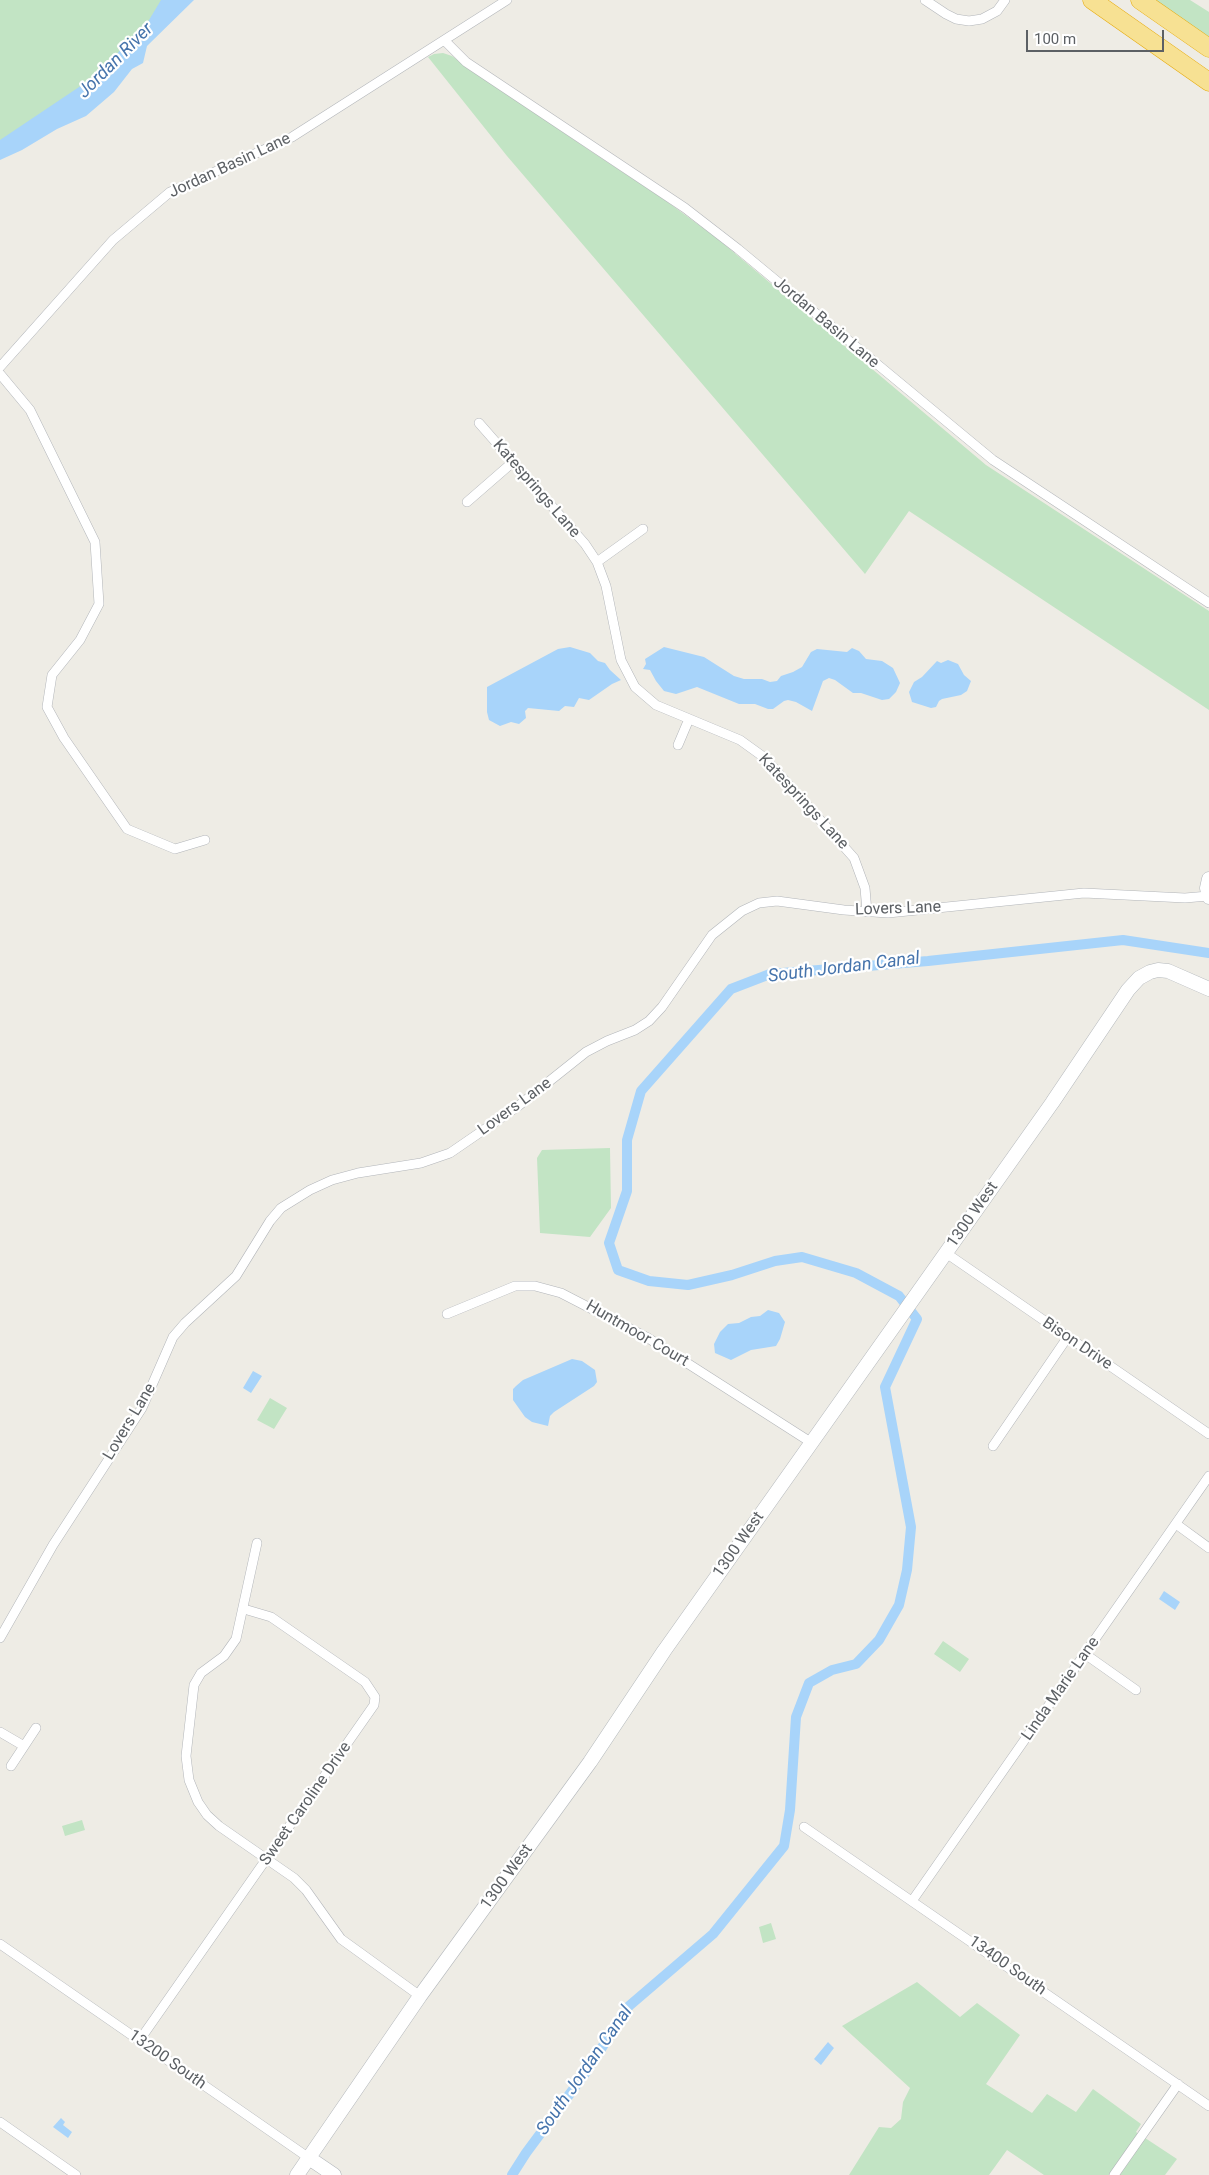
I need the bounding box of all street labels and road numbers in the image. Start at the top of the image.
street label: Jordan Basin Lane [166,129,294,203]
street label: Jordan Basin Lane [769,273,883,373]
street label: Katesprings Lane [488,436,584,542]
street label: Katesprings Lane [754,750,852,854]
street label: Lovers Lane [855,898,941,920]
street label: Lovers Lane [475,1074,555,1140]
street label: 1300 West [943,1178,1003,1252]
street label: Huntmoor Court [582,1297,692,1371]
street label: Bison Drive [1038,1314,1116,1374]
street label: Lovers Lane [100,1380,160,1464]
street label: 1300 West [709,1508,769,1582]
street label: Linda Marie Lane [1018,1633,1104,1745]
street label: Sweet Caroline Drive [256,1739,356,1869]
street label: 1300 West [477,1841,537,1913]
street label: 13400 South [964,1932,1050,2000]
street label: 13200 South [124,2026,210,2094]

